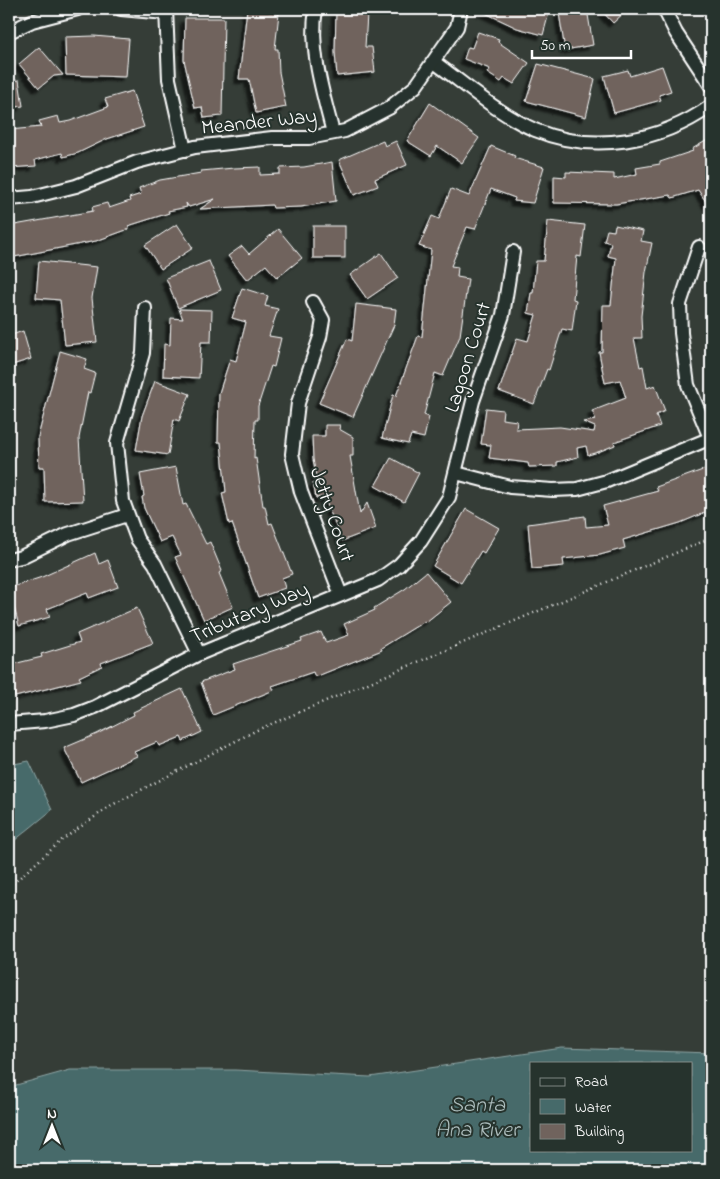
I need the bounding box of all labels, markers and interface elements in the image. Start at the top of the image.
scale bar [532,28,631,60]
text: 50 m [540,35,571,57]
street label: Meander Way [200,102,319,146]
street label: Lagoon Court [438,299,502,417]
street label: Jetty Court [299,463,361,567]
street label: Tributary Way [186,575,315,654]
legend [530,1062,692,1152]
text: Road [575,1071,608,1093]
water label: Santa Ana River [435,1090,522,1147]
text: Water [575,1097,611,1119]
north arrow [28,1102,78,1152]
text: N [47,1104,57,1125]
text: Building [574,1121,624,1144]

